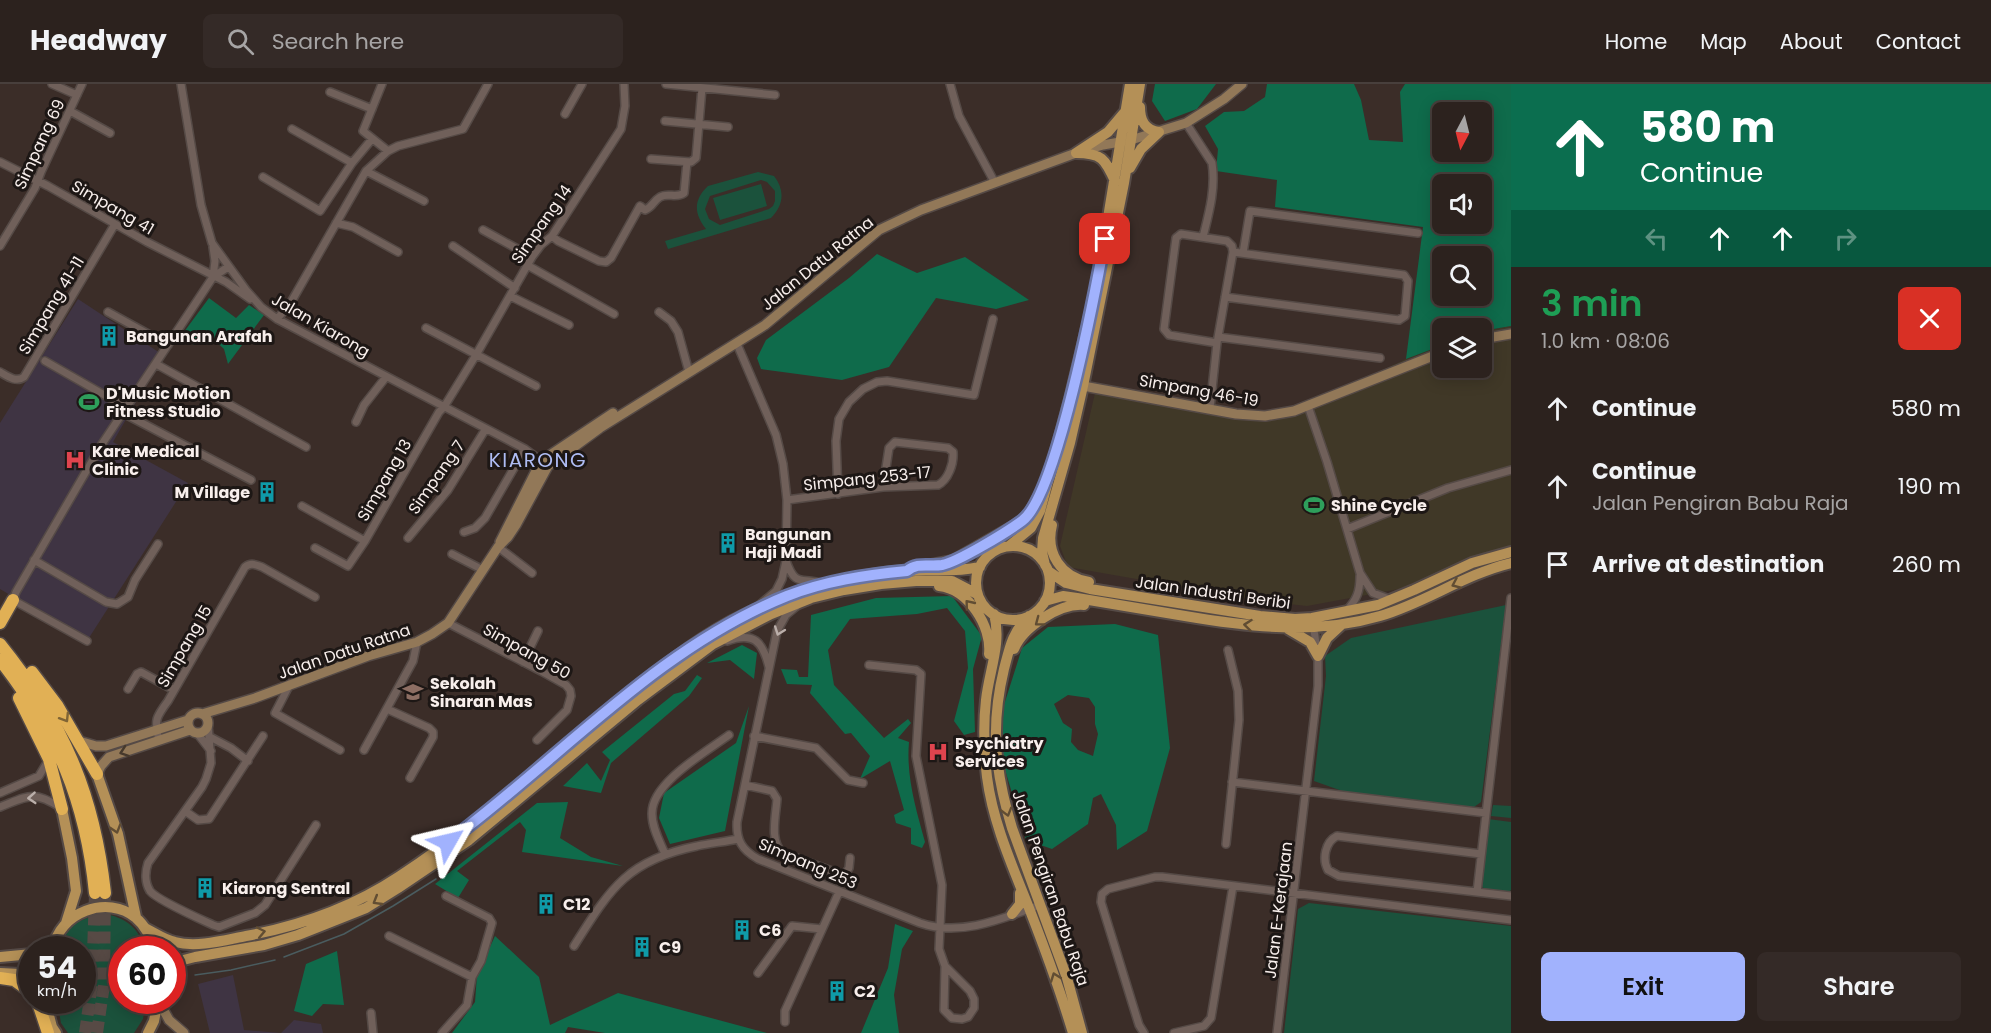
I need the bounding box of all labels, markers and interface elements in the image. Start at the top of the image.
search box [203,14,623,68]
text: Headway [30,21,167,60]
icon: search [224,25,257,58]
text: Search here [272,26,404,57]
text: Home [1605,27,1667,56]
text: Map [1700,27,1747,56]
text: About [1780,27,1843,56]
text: Contact [1876,27,1961,56]
street label: Simpang 69 [9,95,70,193]
text: 580 m [1640,98,1775,157]
north arrow [1432,102,1492,162]
map controls [1432,102,1492,378]
icon: ahead [1541,108,1619,186]
text: Continue [1640,154,1763,191]
street label: Simpang 41 [67,174,158,240]
button: sound [1432,174,1492,234]
street label: Simpang 14 [506,180,577,269]
street label: Jalan Datu Ratna [756,211,878,316]
pin [1079,213,1130,264]
icon: arrive [1088,222,1121,255]
icon: left [1640,222,1673,255]
icon: ahead [1703,222,1736,255]
icon: ahead [1766,222,1799,255]
icon: right [1829,222,1862,255]
button: search [1432,246,1492,306]
street label: Simpang 41-11 [13,252,90,359]
text: 3 min [1541,278,1643,329]
button: close [1898,287,1961,350]
street label: Jalan Kiarong [267,288,374,363]
button: layers [1432,318,1492,378]
building icon: Bangunan Arafah [97,324,121,348]
place label: Bangunan Arafah [126,325,273,348]
text: 1.0 km · 08:06 [1541,327,1670,355]
street label: Simpang 46-19 [1137,369,1260,412]
place label: D'Music Motion Fitness Studio [106,382,230,423]
sports icon: D'Music Motion Fitness Studio [77,390,101,414]
icon: ahead [1541,392,1574,425]
text: Continue [1592,393,1696,424]
text: 580 m [1891,393,1961,424]
street label: Simpang 13 [352,435,417,526]
street label: Simpang 7 [402,435,470,519]
place label: Kare Medical Clinic [92,440,200,481]
district label: KIARONG [489,446,587,474]
hospital icon: Kare Medical Clinic [63,448,87,472]
text: Continue [1592,456,1696,487]
street label: Simpang 253-17 [802,460,932,497]
icon: ahead [1541,470,1574,503]
text: 190 m [1898,471,1961,502]
building icon: M Village [255,480,279,504]
place label: M Village [174,481,250,504]
text: Jalan Pengiran Babu Raja [1592,489,1849,517]
sports icon: Shine Cycle [1302,493,1326,517]
place label: Shine Cycle [1331,494,1427,517]
place label: Bangunan Haji Madi [745,523,831,564]
building icon: Bangunan Haji Madi [716,531,740,555]
icon: arrive [1541,548,1574,581]
text: Arrive at destination [1592,549,1824,580]
text: 260 m [1892,549,1961,580]
street label: Jalan Industri Beribi [1134,570,1292,615]
one-way arrow [1452,577,1463,589]
one-way arrow [966,600,977,611]
street label: Simpang 15 [151,601,217,692]
one-way arrow [1035,615,1046,626]
street label: Jalan Datu Ratna [275,618,413,685]
street label: Simpang 50 [479,618,575,685]
one-way arrow [1244,620,1253,632]
one-way arrow [773,625,786,636]
place label: Sekolah Sinaran Mas [430,672,533,713]
school or university icon: Sekolah Sinaran Mas [401,680,425,704]
one-way arrow [58,712,70,722]
place label: Psychiatry Services [955,732,1044,773]
hospital icon: Psychiatry Services [926,740,950,764]
one-way arrow [119,745,130,757]
street label: Jalan Pengiran Babu Raja [1006,787,1095,989]
one-way arrow [27,791,36,804]
one-way arrow [1000,806,1012,817]
position arrow [416,810,480,874]
one-way arrow [109,823,121,834]
street label: Simpang 253 [755,832,861,895]
street label: Jalan E-Kerajaan [1259,840,1298,980]
building icon: Kiarong Sentral [193,876,217,900]
place label: Kiarong Sentral [222,877,350,900]
building icon: C12 [534,892,558,916]
place label: C12 [563,893,590,916]
one-way arrow [373,894,383,906]
building icon: C6 [730,918,754,942]
place label: C6 [759,919,781,942]
one-way arrow [256,927,266,940]
building icon: C9 [630,935,654,959]
speed limit sign: 60 [108,936,186,1014]
place label: C9 [659,936,681,959]
text: 54 [37,946,77,989]
button: Exit [1541,952,1745,1021]
button: Share [1757,952,1961,1021]
one-way arrow [1050,972,1062,983]
building icon: C2 [825,979,849,1003]
text: km/h [37,980,77,1001]
place label: C2 [854,980,875,1003]

